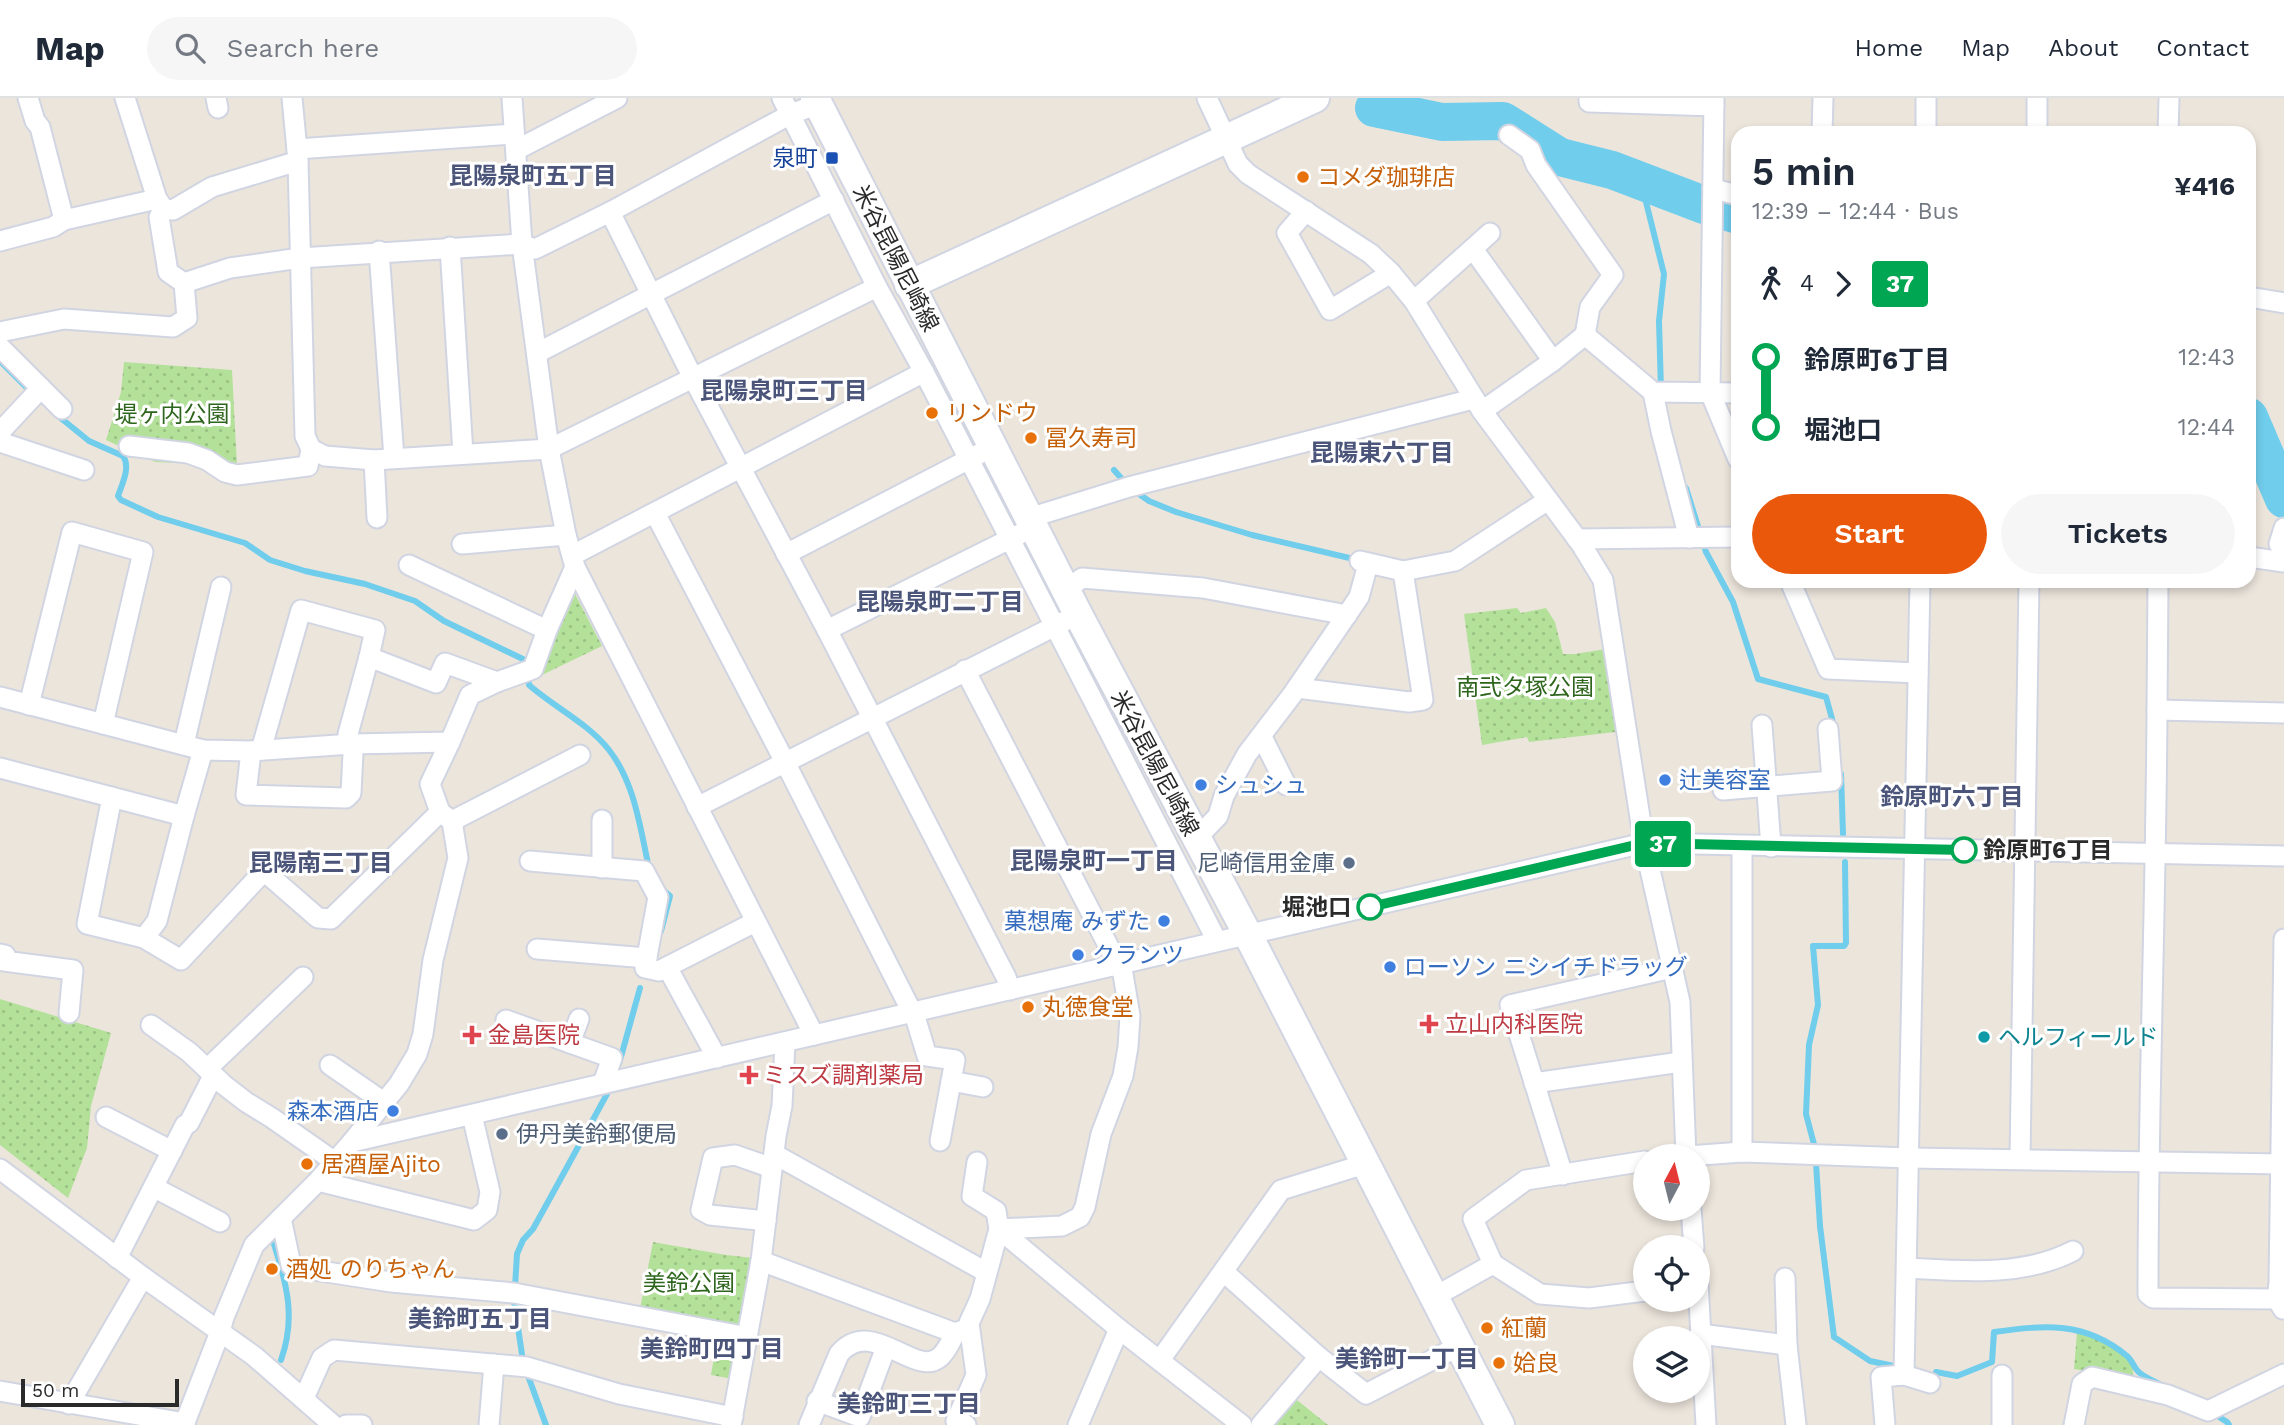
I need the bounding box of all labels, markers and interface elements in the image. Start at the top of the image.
search box [147,17,637,80]
text: Map [35,29,105,68]
icon: search [171,29,209,67]
text: Search here [227,33,379,63]
text: Home [1855,34,1923,62]
text: Map [1961,34,2010,62]
text: About [2048,34,2118,62]
text: Contact [2156,34,2249,62]
place label: 泉町 [772,145,818,172]
marker: 泉町 [824,150,840,166]
text: 5 min [1752,150,1856,194]
district label: 昆陽泉町五丁目 [449,162,617,190]
place label: コメダ珈琲店 [1317,164,1455,191]
marker: コメダ珈琲店 [1295,169,1311,185]
text: ¥416 [2174,171,2235,201]
street label: 米谷昆陽尼崎線 [847,180,944,336]
text: 12:39 – 12:44 · Bus [1752,198,1959,225]
icon: walk [1752,265,1790,303]
icon: forward [1824,265,1862,303]
text: 4 [1800,270,1814,297]
text: 37 [1886,270,1914,298]
text: 12:43 [2178,344,2235,371]
text: 鈴原町6丁目 [1804,345,1950,375]
district label: 昆陽泉町三丁目 [700,377,868,405]
place label: リンドウ [946,400,1038,427]
park label: 堤ヶ内公園 [115,401,230,428]
marker: リンドウ [924,405,940,421]
text: 12:44 [2178,414,2235,441]
text: 堀池口 [1804,415,1882,445]
place label: 冨久寿司 [1045,425,1137,452]
marker: 冨久寿司 [1023,430,1039,446]
district label: 昆陽東六丁目 [1310,439,1454,467]
button: Start [1752,494,1987,574]
button: Tickets [2001,494,2235,574]
district label: 昆陽泉町二丁目 [856,588,1024,616]
park label: 南弐タ塚公園 [1456,674,1594,701]
street label: 米谷昆陽尼崎線 [1105,686,1204,841]
place label: 辻美容室 [1679,767,1771,794]
place label: シュシュ [1215,772,1307,799]
marker: 辻美容室 [1657,772,1673,788]
marker: シュシュ [1193,777,1209,793]
district label: 鈴原町六丁目 [1880,783,2024,811]
line badge: 37 [1632,821,1694,867]
text: 37 [1649,830,1677,858]
marker: 鈴原町6丁目 [1951,837,1977,863]
place label: 鈴原町6丁目 [1983,837,2112,864]
district label: 昆陽泉町一丁目 [1010,847,1178,875]
district label: 昆陽南三丁目 [249,849,393,877]
place label: 尼崎信用金庫 [1197,850,1335,877]
marker: 尼崎信用金庫 [1341,855,1357,871]
place label: 堀池口 [1282,894,1351,921]
marker: 堀池口 [1357,894,1383,920]
place label: 菓想庵 みずた [1004,908,1150,935]
marker: 菓想庵 みずた [1156,913,1172,929]
place label: クランツ [1092,942,1184,969]
marker: クランツ [1070,947,1086,963]
place label: ローソン ニシイチドラッグ [1404,954,1688,981]
marker: ローソン ニシイチドラッグ [1382,959,1398,975]
place label: 丸徳食堂 [1042,994,1134,1021]
marker: 丸徳食堂 [1020,999,1036,1015]
place label: 立山内科医院 [1445,1011,1583,1038]
marker: 立山内科医院 [1419,1014,1439,1034]
place label: 金島医院 [488,1022,580,1049]
place label: ヘルフィールド [1998,1024,2159,1051]
marker: 金島医院 [462,1025,482,1045]
marker: ヘルフィールド [1976,1029,1992,1045]
place label: ミスズ調剤薬局 [763,1062,924,1089]
marker: ミスズ調剤薬局 [741,1067,757,1083]
place label: 森本酒店 [287,1098,379,1125]
marker: 森本酒店 [385,1103,401,1119]
place label: 伊丹美鈴郵便局 [516,1121,677,1148]
marker: 伊丹美鈴郵便局 [494,1126,510,1142]
north arrow [1633,1144,1710,1222]
map controls [1633,1144,1710,1403]
place label: 居酒屋Ajito [321,1151,441,1178]
marker: 居酒屋Ajito [299,1156,315,1172]
button: locate [1633,1235,1710,1312]
place label: 酒処 のりちゃん [286,1256,455,1283]
marker: 酒処 のりちゃん [264,1261,280,1277]
park label: 美鈴公園 [643,1270,735,1297]
district label: 美鈴町五丁目 [408,1305,552,1333]
place label: 紅蘭 [1501,1315,1547,1342]
marker: 紅蘭 [1479,1320,1495,1336]
button: layers [1633,1326,1710,1403]
district label: 美鈴町四丁目 [640,1335,784,1363]
district label: 美鈴町一丁目 [1335,1345,1479,1373]
place label: 姶良 [1513,1350,1559,1377]
marker: 姶良 [1491,1355,1507,1371]
scale bar [21,1376,178,1408]
text: 50 m [32,1379,79,1402]
district label: 美鈴町三丁目 [837,1390,981,1418]

